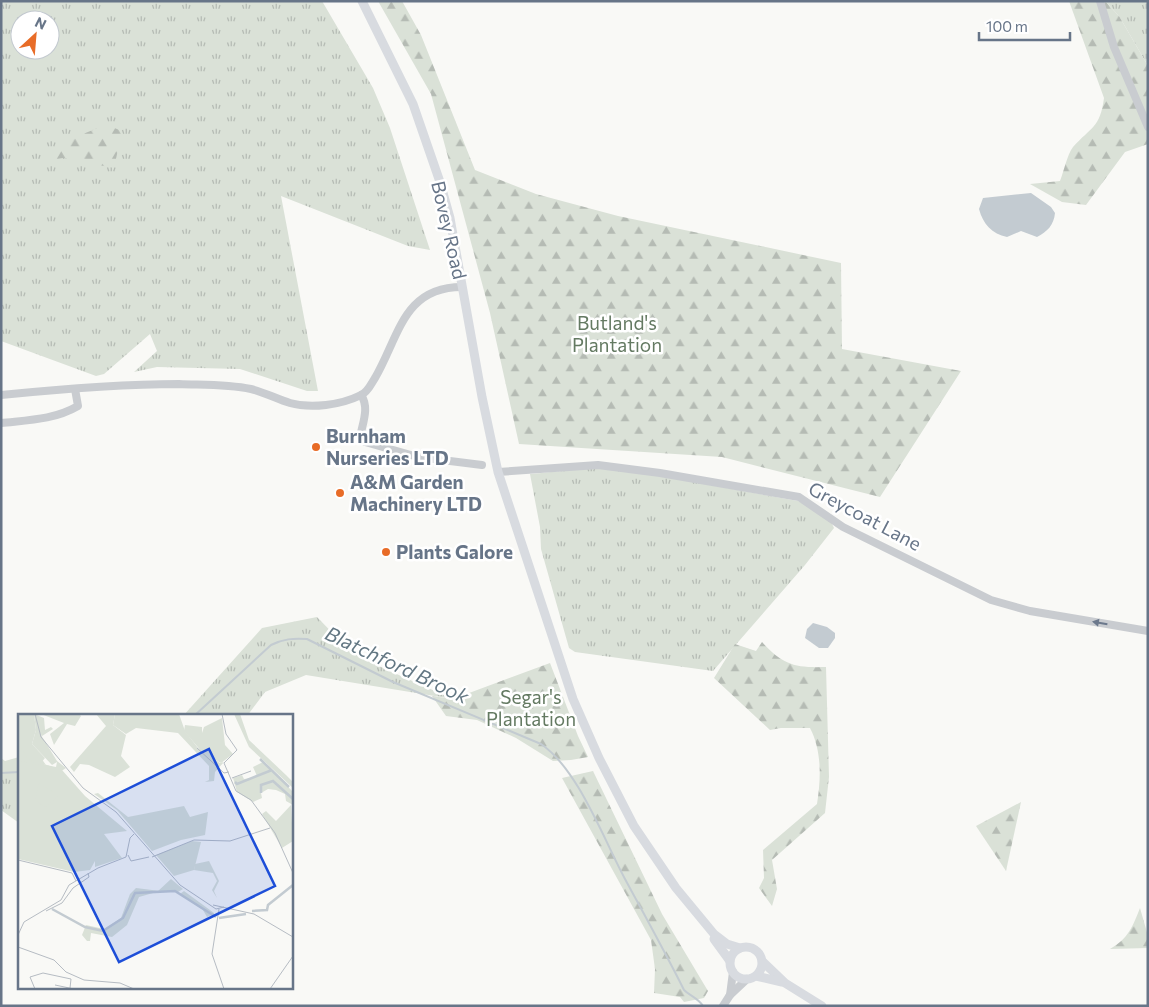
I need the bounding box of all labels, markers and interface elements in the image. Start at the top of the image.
north arrow [10,10,60,60]
scale bar [979,10,1070,42]
text: N [32,13,49,33]
text: 100 m [986,17,1028,35]
street label: Bovey Road [427,178,472,281]
park label: Butland's Plantation [572,311,662,356]
place label: Burnham Nurseries LTD [326,424,449,469]
marker: Burnham Nurseries LTD [310,441,322,453]
place label: A&M Garden Machinery LTD [350,470,482,515]
street label: Greycoat Lane [805,476,926,555]
marker: A&M Garden Machinery LTD [334,487,346,499]
place label: Plants Galore [396,540,513,563]
marker: Plants Galore [380,546,392,558]
one-way arrow [1091,618,1107,626]
water label: Blatchford Brook [322,620,474,708]
park label: Segar's Plantation [486,685,576,730]
inset map [18,714,292,990]

